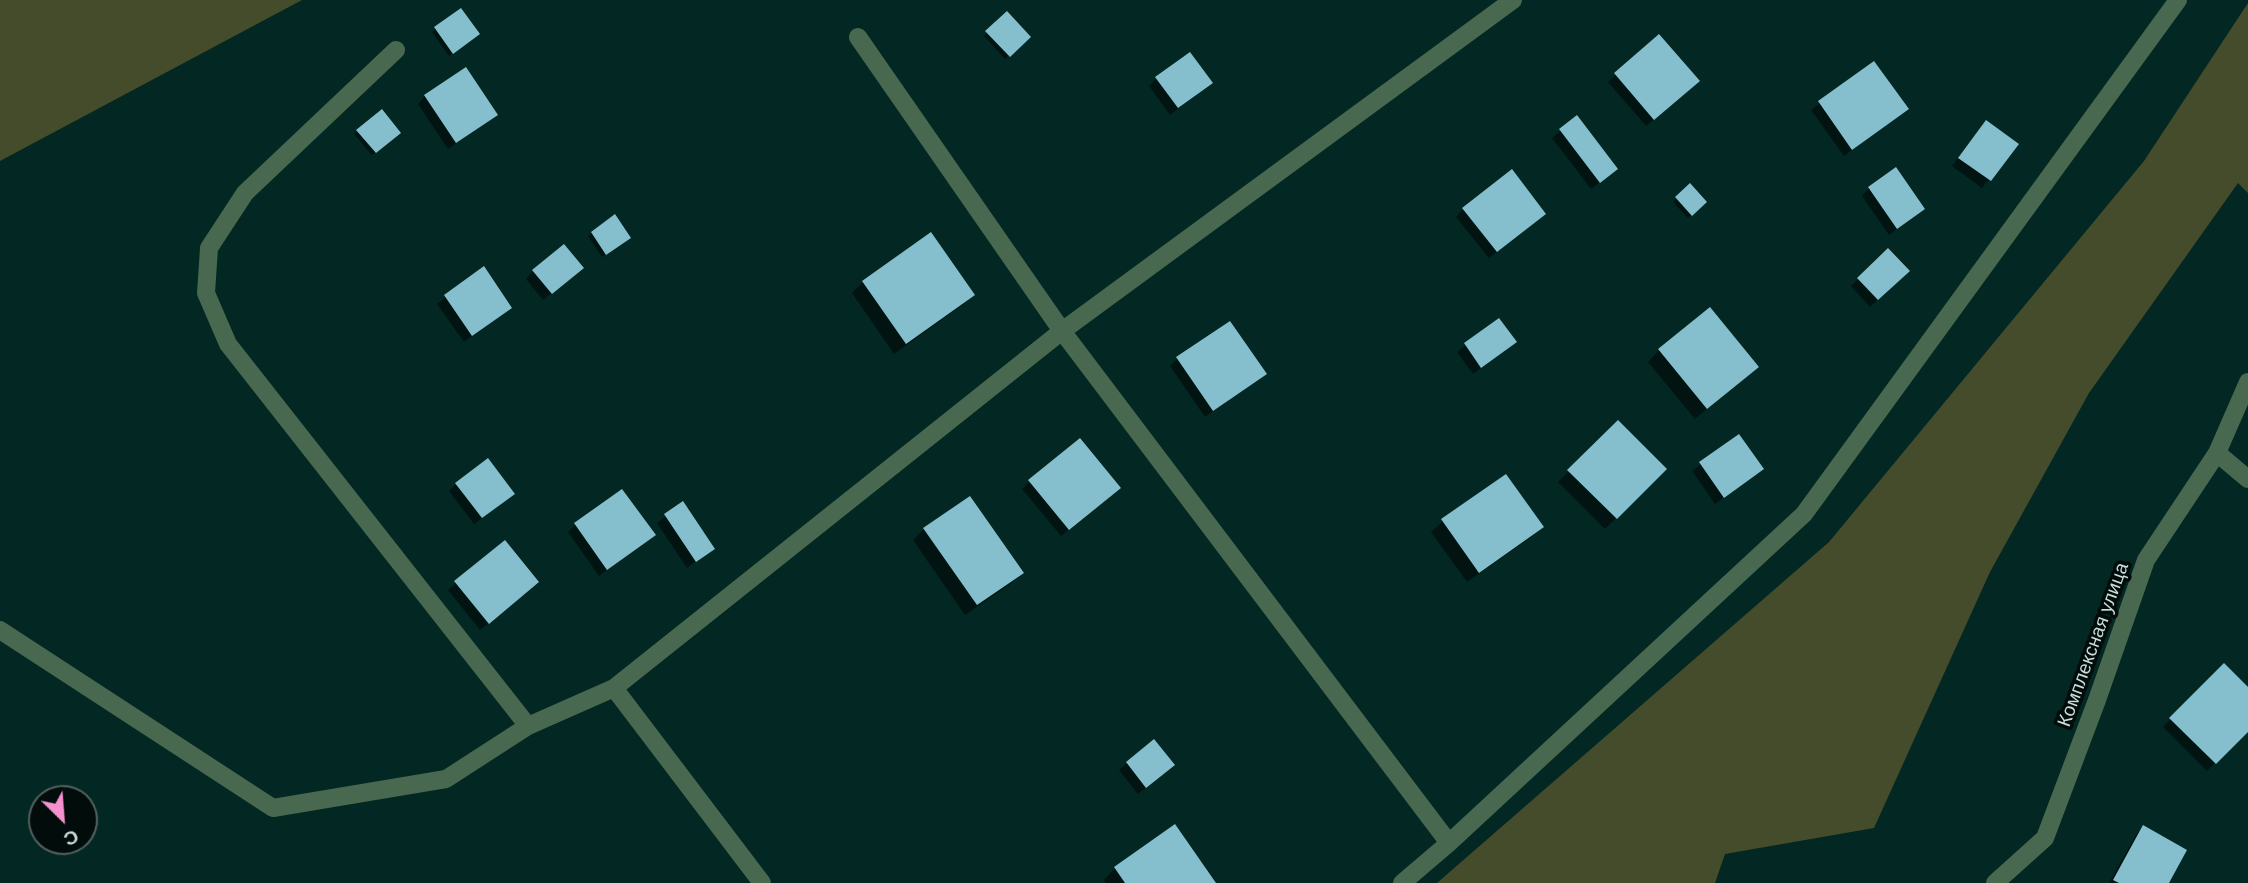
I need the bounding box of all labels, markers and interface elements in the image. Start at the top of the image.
street label: Комплексная улица [2054,560,2134,730]
north arrow [28,785,98,855]
text: С [60,823,83,852]

